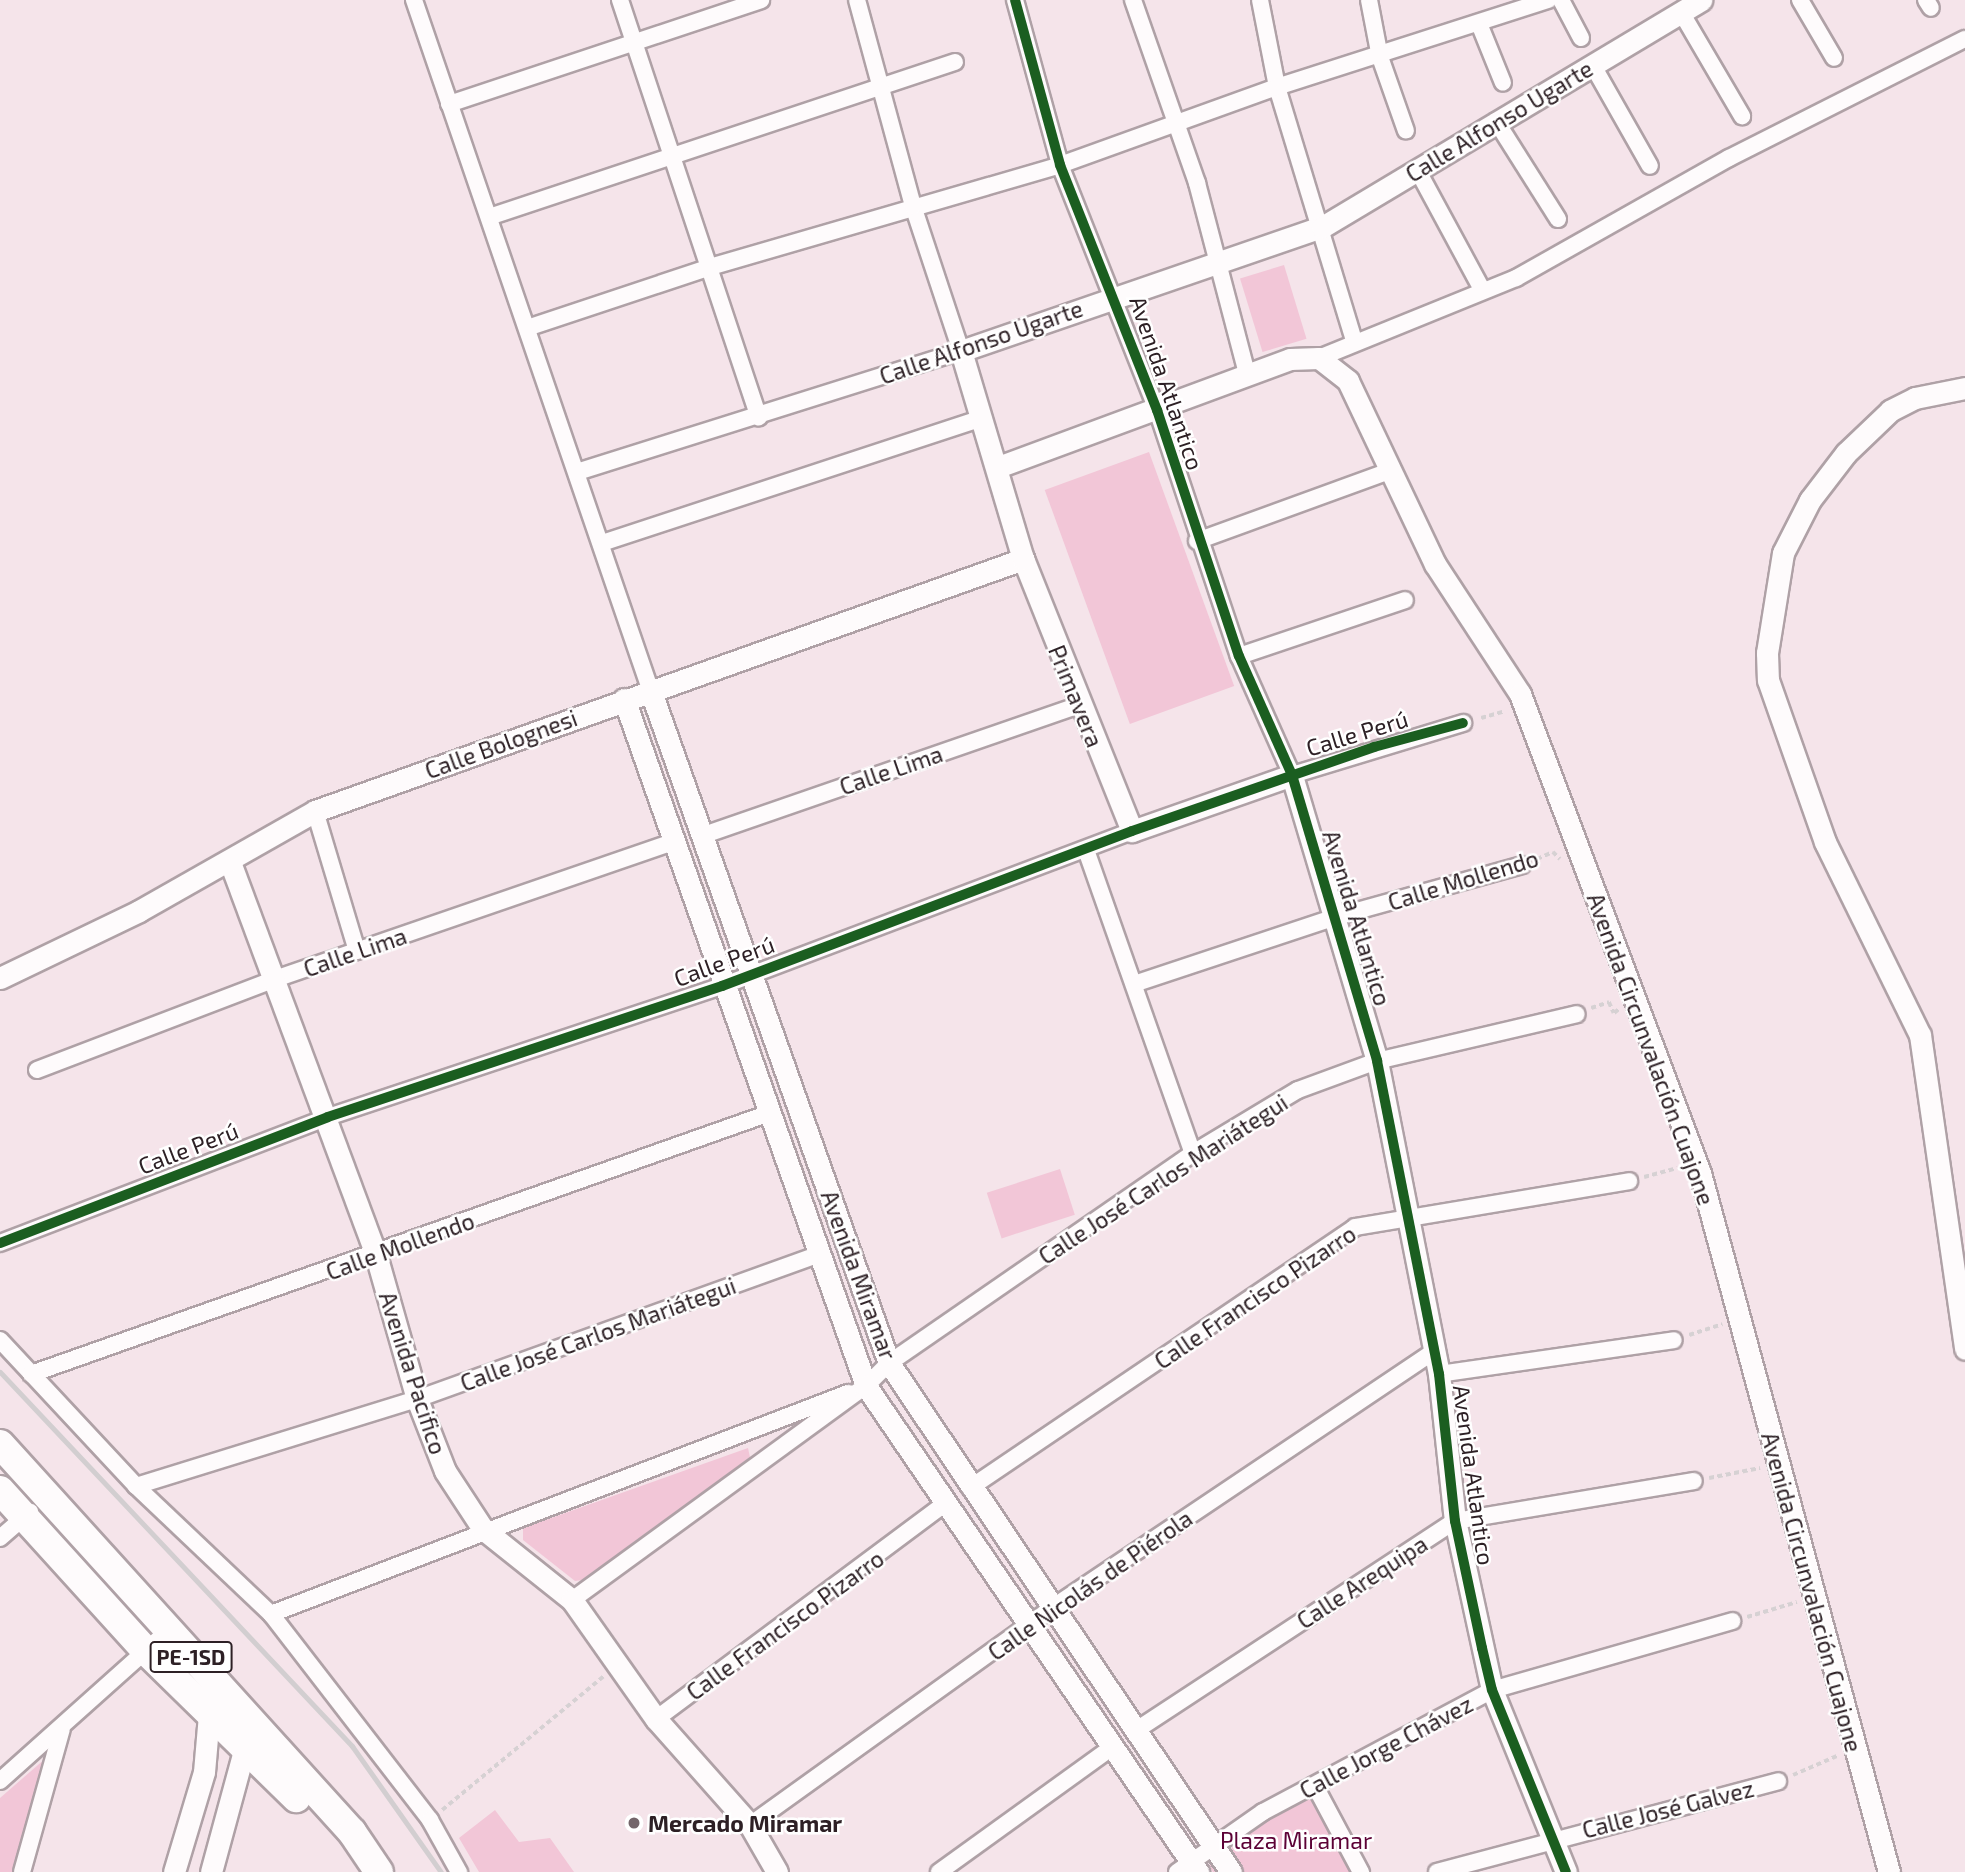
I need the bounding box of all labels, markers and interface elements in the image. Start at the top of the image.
street label: Calle Alfonso Ugarte [1400,54,1598,188]
street label: Avenida Atlantico [1124,292,1210,474]
street label: Calle Alfonso Ugarte [876,294,1086,390]
street label: Primavera [1043,641,1109,751]
street label: Calle Bolognesi [421,704,581,784]
street label: Calle Perú [1303,704,1411,762]
street label: Calle Lima [836,740,946,800]
street label: Avenida Atlantico [1317,827,1397,1009]
street label: Calle Mollendo [1385,844,1541,916]
street label: Avenida Circunvalación Cuajone [1582,889,1720,1209]
street label: Calle Lima [300,922,410,982]
street label: Calle Perú [670,930,778,992]
street label: Calle José Carlos Mariátegui [1033,1088,1293,1270]
street label: Calle Perú [134,1116,242,1180]
street label: Avenida Miramar [816,1187,902,1363]
street label: Calle Mollendo [322,1206,478,1286]
street label: Calle Francisco Pizarro [1149,1219,1361,1375]
street label: Calle José Carlos Mariátegui [456,1271,740,1397]
street label: Avenida Pacifico [374,1288,452,1458]
street label: Avenida Atlantico [1448,1383,1500,1567]
street label: Avenida Circunvalación Cuajone [1756,1429,1868,1755]
street label: Calle Nicolás de Piérola [983,1504,1197,1666]
street label: Calle Arequipa [1291,1529,1433,1635]
street label: Calle Francisco Pizarro [681,1544,889,1706]
road number: PE-1SD [149,1640,233,1674]
street label: Calle Jorge Chávez [1295,1690,1477,1804]
street label: Calle José Galvez [1579,1774,1757,1844]
place label: Mercado Miramar [648,1809,842,1837]
marker: Mercado Miramar [626,1815,642,1831]
park label: Plaza Miramar [1220,1826,1372,1854]

